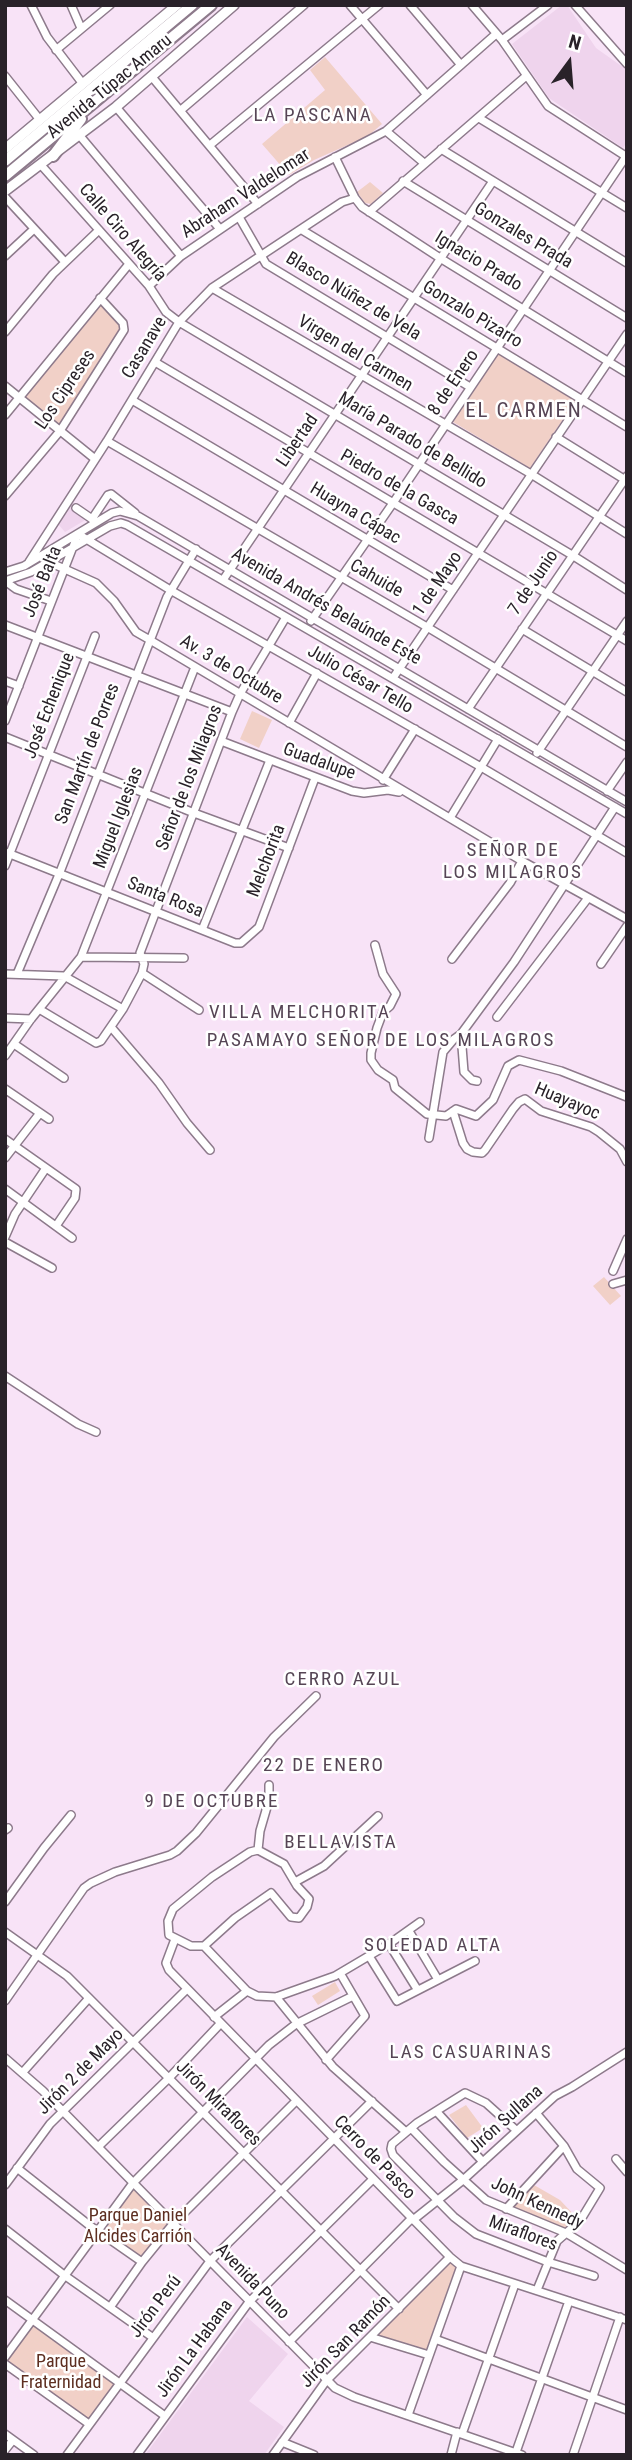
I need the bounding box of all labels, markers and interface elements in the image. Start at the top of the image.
north arrow [534,28,604,98]
street label: Avenida Túpac Amaru [43,30,177,144]
text: N [566,30,584,55]
district label: LA PASCANA [255,105,371,127]
street label: Abraham Valdelomar [178,144,314,244]
street label: Calle Ciro Alegría [74,180,170,286]
street label: Gonzales Prada [470,198,576,274]
street label: Ignacio Prado [430,227,526,297]
street label: Blasco Núñez de Vela [282,248,424,346]
street label: Gonzalo Pizarro [418,277,526,353]
street label: Virgen del Carmen [294,311,416,397]
street label: Casanave [118,313,172,383]
street label: Los Cipreses [31,346,101,434]
street label: 8 de Enero [424,346,484,420]
street label: María Parado de Bellido [334,388,490,494]
district label: EL CARMEN [466,399,582,425]
street label: Libertad [273,411,323,471]
street label: Piedro de la Gasca [336,445,462,531]
street label: Huayna Cápac [306,478,404,550]
street label: José Balta [19,543,67,621]
street label: Avenida Andrés Belaúnde Este [227,544,425,670]
street label: 7 de Junio [504,546,564,620]
street label: 1 de Mayo [409,548,467,620]
street label: Cahuide [346,555,406,603]
street label: Av. 3 de Octubre [176,631,286,709]
street label: Julio César Tello [303,641,417,719]
street label: José Echenique [20,650,80,762]
street label: San Martín de Porres [51,680,125,828]
street label: Señor de los Milagros [152,702,228,854]
street label: Guadalupe [280,739,358,785]
street label: Miguel Iglesias [90,764,148,872]
street label: Melchorita [243,822,291,900]
district label: SEÑOR DE LOS MILAGROS [445,840,581,884]
street label: Santa Rosa [124,873,206,923]
district label: VILLA MELCHORITA [211,1002,389,1024]
district label: PASAMAYO SEÑOR DE LOS MILAGROS [210,1030,552,1052]
street label: Huayayoc [531,1079,603,1125]
district label: CERRO AZUL [286,1669,400,1691]
district label: 22 DE ENERO [264,1755,384,1777]
district label: 9 DE OCTUBRE [146,1791,278,1813]
district label: BELLAVISTA [285,1832,397,1854]
district label: SOLEDAD ALTA [365,1935,501,1957]
street label: Jirón 2 de Mayo [33,2024,129,2120]
district label: LAS CASUARINAS [391,2042,551,2064]
street label: Jirón Miraflores [171,2057,265,2151]
street label: Jirón Sullana [464,2081,548,2159]
street label: Cerro de Pasco [329,2112,419,2204]
street label: John Kennedy [487,2173,587,2235]
park label: Parque Daniel Alcides Carrión [84,2205,192,2248]
street label: Miraflores [486,2212,560,2256]
street label: Avenida Puno [211,2240,293,2324]
street label: Jirón Perú [126,2272,186,2342]
street label: Jirón San Ramón [296,2291,396,2393]
street label: Jirón La Habana [152,2296,238,2402]
park label: Parque Fraternidad [21,2351,101,2394]

